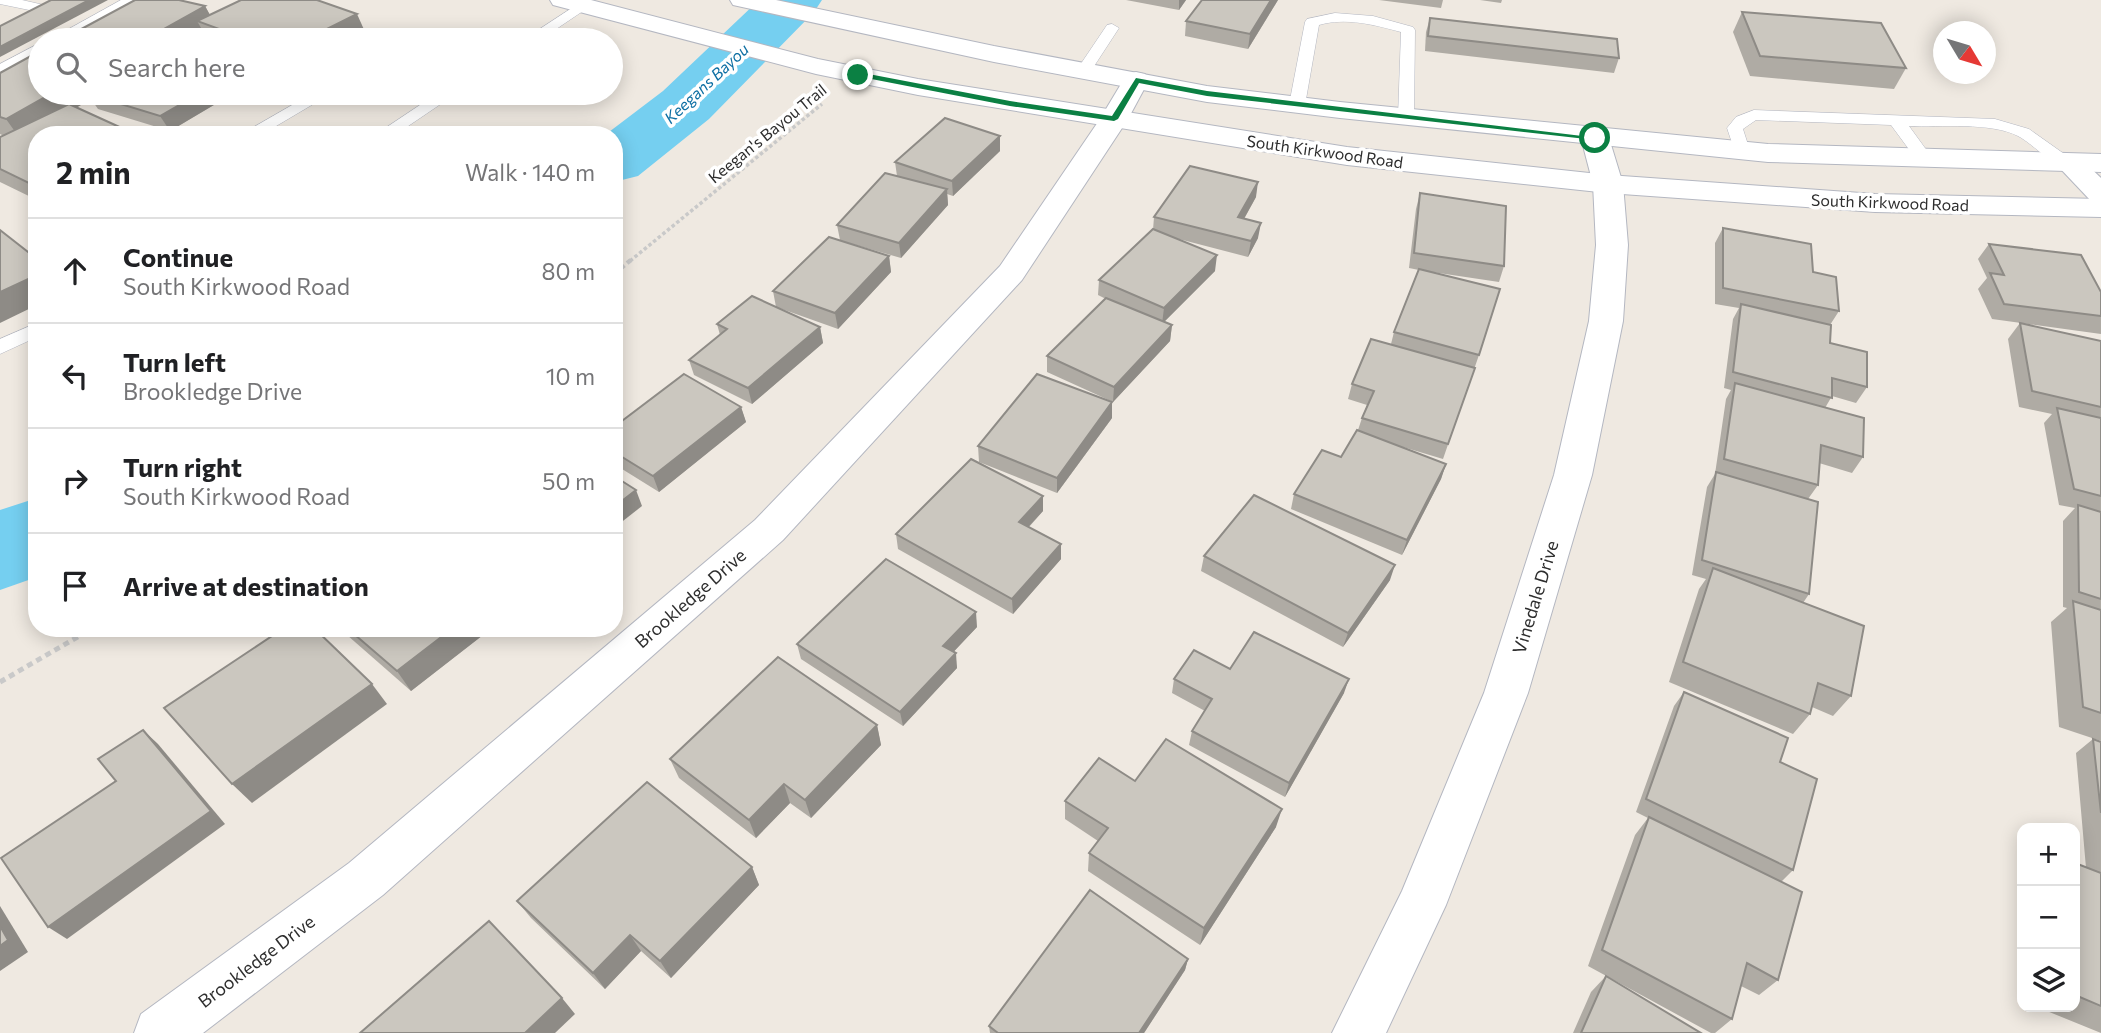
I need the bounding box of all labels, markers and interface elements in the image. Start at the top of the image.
north arrow [1933,21,1996,84]
search box [28,28,623,105]
water label: Keegans Bayou [660,39,752,127]
icon: search [52,48,90,86]
text: Search here [108,51,246,82]
route end [842,59,873,90]
street label: Keegan's Bayou Trail [704,80,830,186]
route start [1579,122,1610,153]
street label: South Kirkwood Road [1245,131,1405,171]
text: 2 min [56,153,131,190]
text: Walk · 140 m [465,158,595,186]
street label: South Kirkwood Road [1811,190,1969,214]
text: Continue [123,241,233,272]
icon: ahead [56,252,94,290]
text: 80 m [542,257,595,285]
text: South Kirkwood Road [123,272,350,300]
text: Turn left [123,346,226,377]
icon: left [56,357,94,395]
text: 10 m [546,362,595,390]
text: Brookledge Drive [123,377,302,405]
text: Turn right [123,451,242,482]
icon: right [56,462,94,500]
text: 50 m [542,467,595,495]
text: South Kirkwood Road [123,482,350,510]
street label: Vinedale Drive [1507,538,1563,656]
street label: Brookledge Drive [630,544,750,652]
icon: arrive [56,567,94,605]
text: Arrive at destination [123,570,369,601]
map controls [2017,823,2080,1012]
button: + [2017,823,2080,886]
button: − [2017,886,2080,949]
street label: Brookledge Drive [193,910,319,1012]
button: layers [2017,949,2080,1012]

